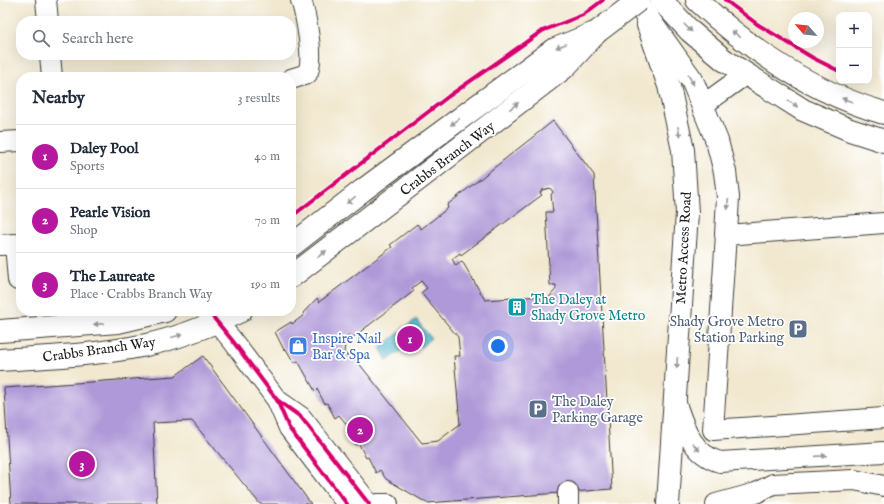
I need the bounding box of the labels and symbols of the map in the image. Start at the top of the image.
north arrow [788,12,824,48]
one-way arrow [683,23,693,33]
one-way arrow [731,30,741,38]
one-way arrow [554,44,566,50]
one-way arrow [688,74,694,86]
one-way arrow [841,97,853,103]
one-way arrow [787,100,799,107]
one-way arrow [509,103,519,111]
street label: Crabbs Branch Way [397,117,499,200]
one-way arrow [450,118,461,126]
one-way arrow [677,126,683,138]
street label: Metro Access Road [672,191,696,305]
one-way arrow [345,195,356,204]
one-way arrow [724,198,731,210]
one-way arrow [317,250,327,258]
place label: The Daley at Shady Grove Metro [531,291,646,325]
building icon: The Daley at Shady Grove Metro [506,296,528,318]
place label: Shady Grove Metro Station Parking [670,313,784,347]
parking icon: Shady Grove Metro Station Parking [787,318,809,340]
one-way arrow [93,321,105,327]
pin: 1 [397,324,423,354]
place label: Inspire Nail Bar & Spa [312,330,382,364]
street label: Crabbs Branch Way [42,333,157,367]
one-way arrow [171,333,183,339]
shop icon: Inspire Nail Bar & Spa [287,335,309,357]
your location [488,336,508,356]
one-way arrow [673,357,680,369]
place label: The Daley Parking Garage [552,393,643,427]
parking icon: The Daley Parking Garage [527,398,549,420]
pin: 2 [347,415,373,445]
one-way arrow [692,441,701,452]
pin: 3 [69,449,95,479]
one-way arrow [815,453,828,459]

